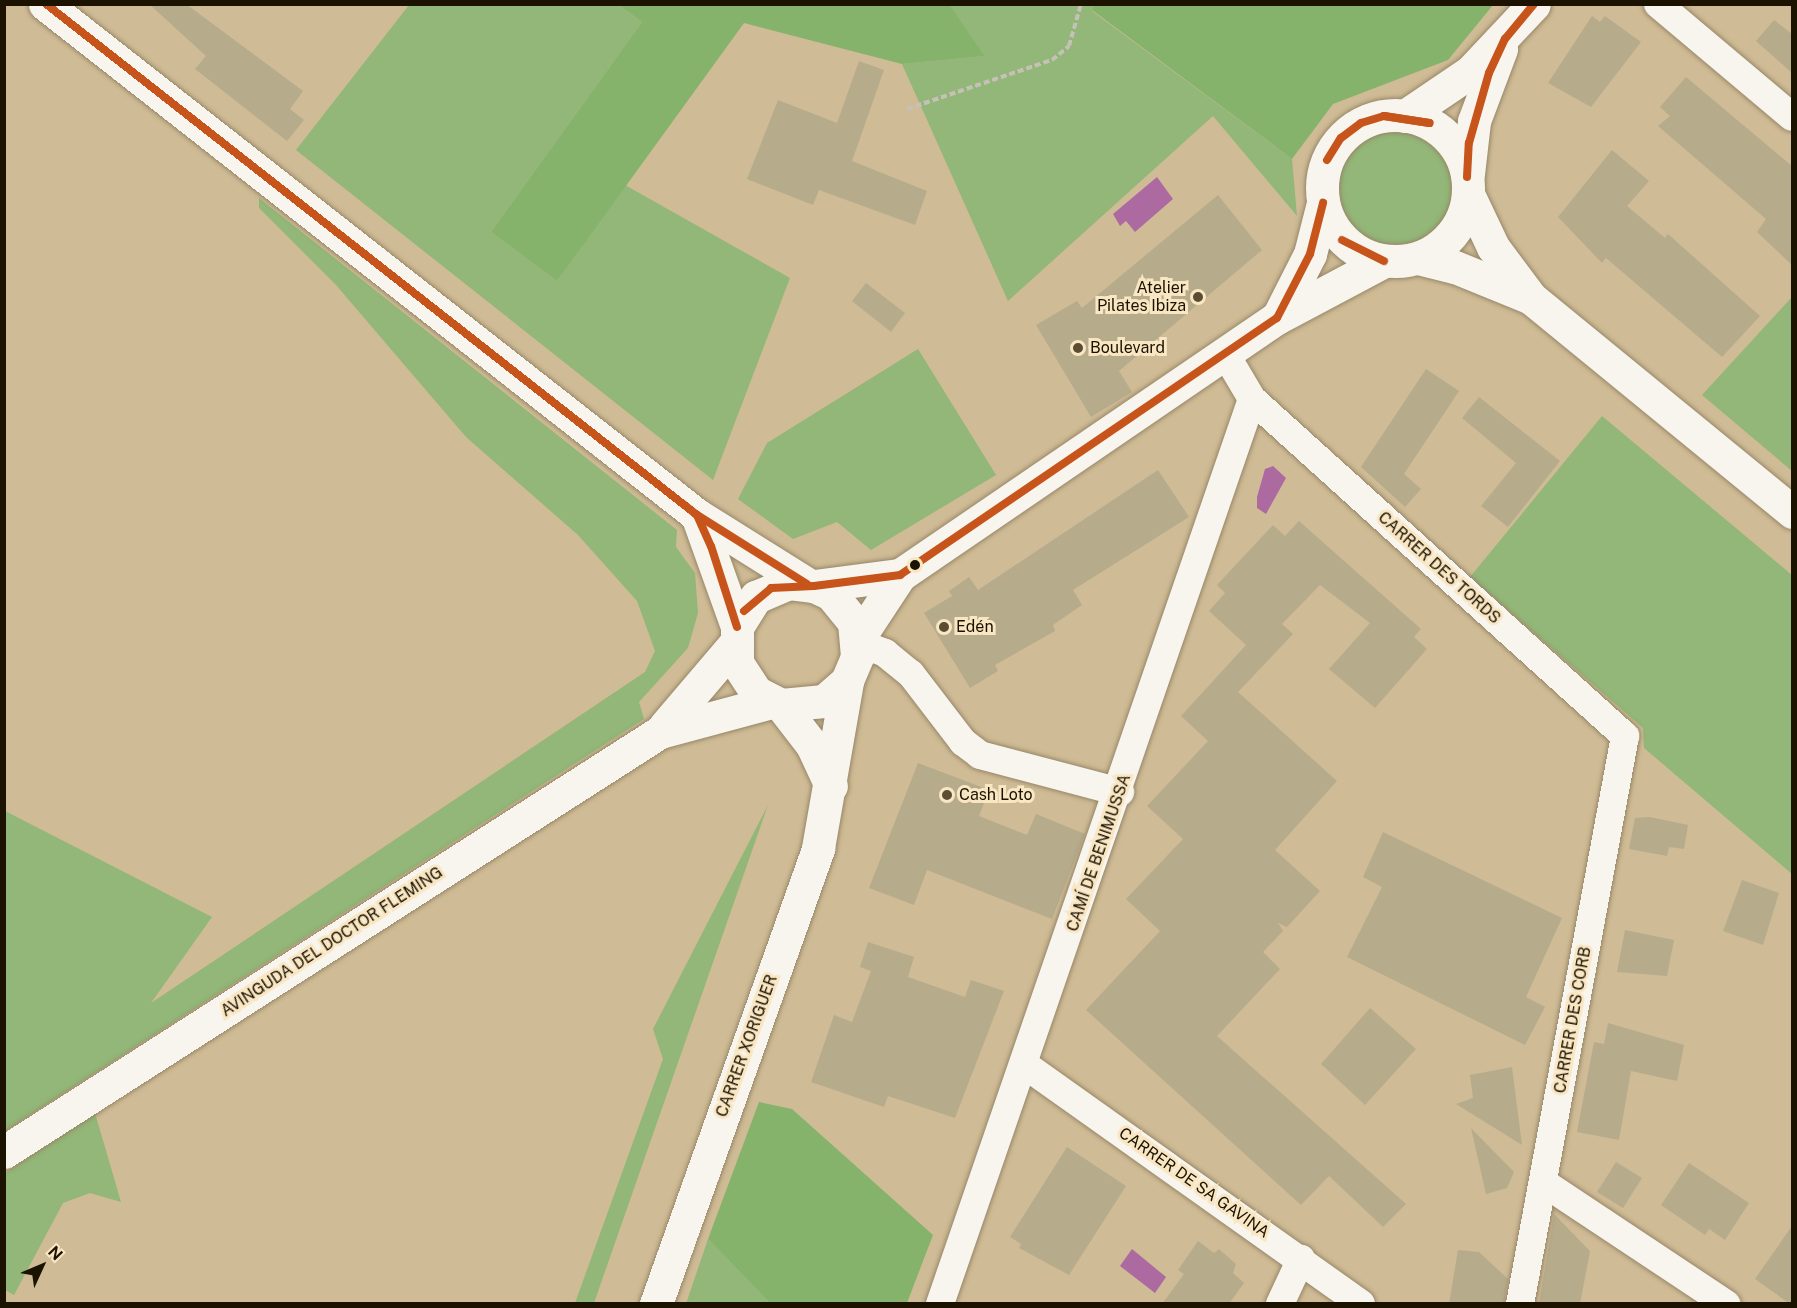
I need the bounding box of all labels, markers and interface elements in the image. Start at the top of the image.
place label: Atelier Pilates Ibiza [1097,278,1186,316]
marker: Atelier Pilates Ibiza [1191,290,1205,304]
place label: Boulevard [1090,338,1165,358]
marker: Boulevard [1071,341,1085,355]
street label: CARRER DES TORDS [1374,508,1504,628]
unlabelled marker [909,559,921,571]
place label: Edén [956,617,994,637]
marker: Edén [937,620,951,634]
street label: CAMÍ DE BENIMUSSA [1063,772,1135,934]
place label: Cash Loto [959,785,1033,805]
marker: Cash Loto [940,788,954,802]
street label: AVINGUDA DEL DOCTOR FLEMING [217,863,447,1021]
street label: CARRER DES CORB [1551,945,1595,1095]
street label: CARRER XORIGUER [712,972,782,1120]
street label: CARRER DE SA GAVINA [1115,1124,1273,1242]
north arrow [12,1236,72,1296]
text: N [44,1242,66,1264]

